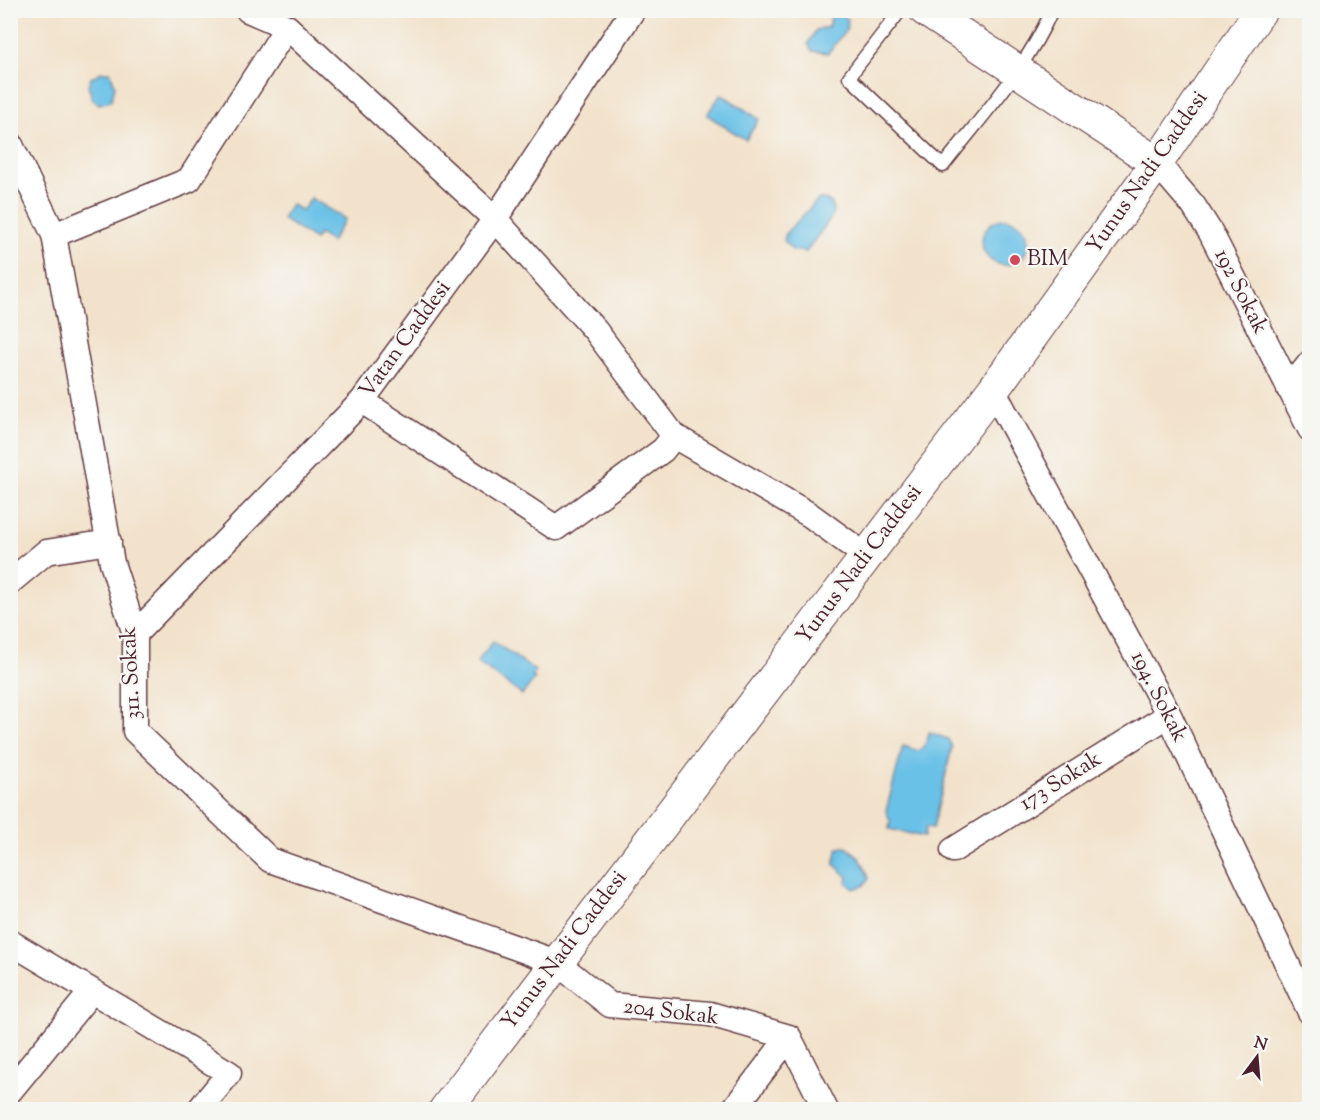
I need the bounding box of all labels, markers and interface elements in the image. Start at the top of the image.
street label: Yunus Nadi Caddesi [1080,85,1216,261]
place label: BIM [1027,244,1068,276]
street label: 192 Sokak [1205,244,1275,340]
marker: BIM [1008,253,1022,267]
street label: Vatan Caddesi [352,275,460,405]
street label: Yunus Nadi Caddesi [789,478,931,652]
street label: 311. Sokak [114,626,150,720]
street label: 194. Sokak [1121,646,1195,748]
street label: 173 Sokak [1014,744,1108,820]
street label: Yunus Nadi Caddesi [494,864,636,1038]
street label: 204 Sokak [622,991,720,1035]
north arrow [1227,1027,1287,1087]
text: N [1251,1032,1270,1058]

